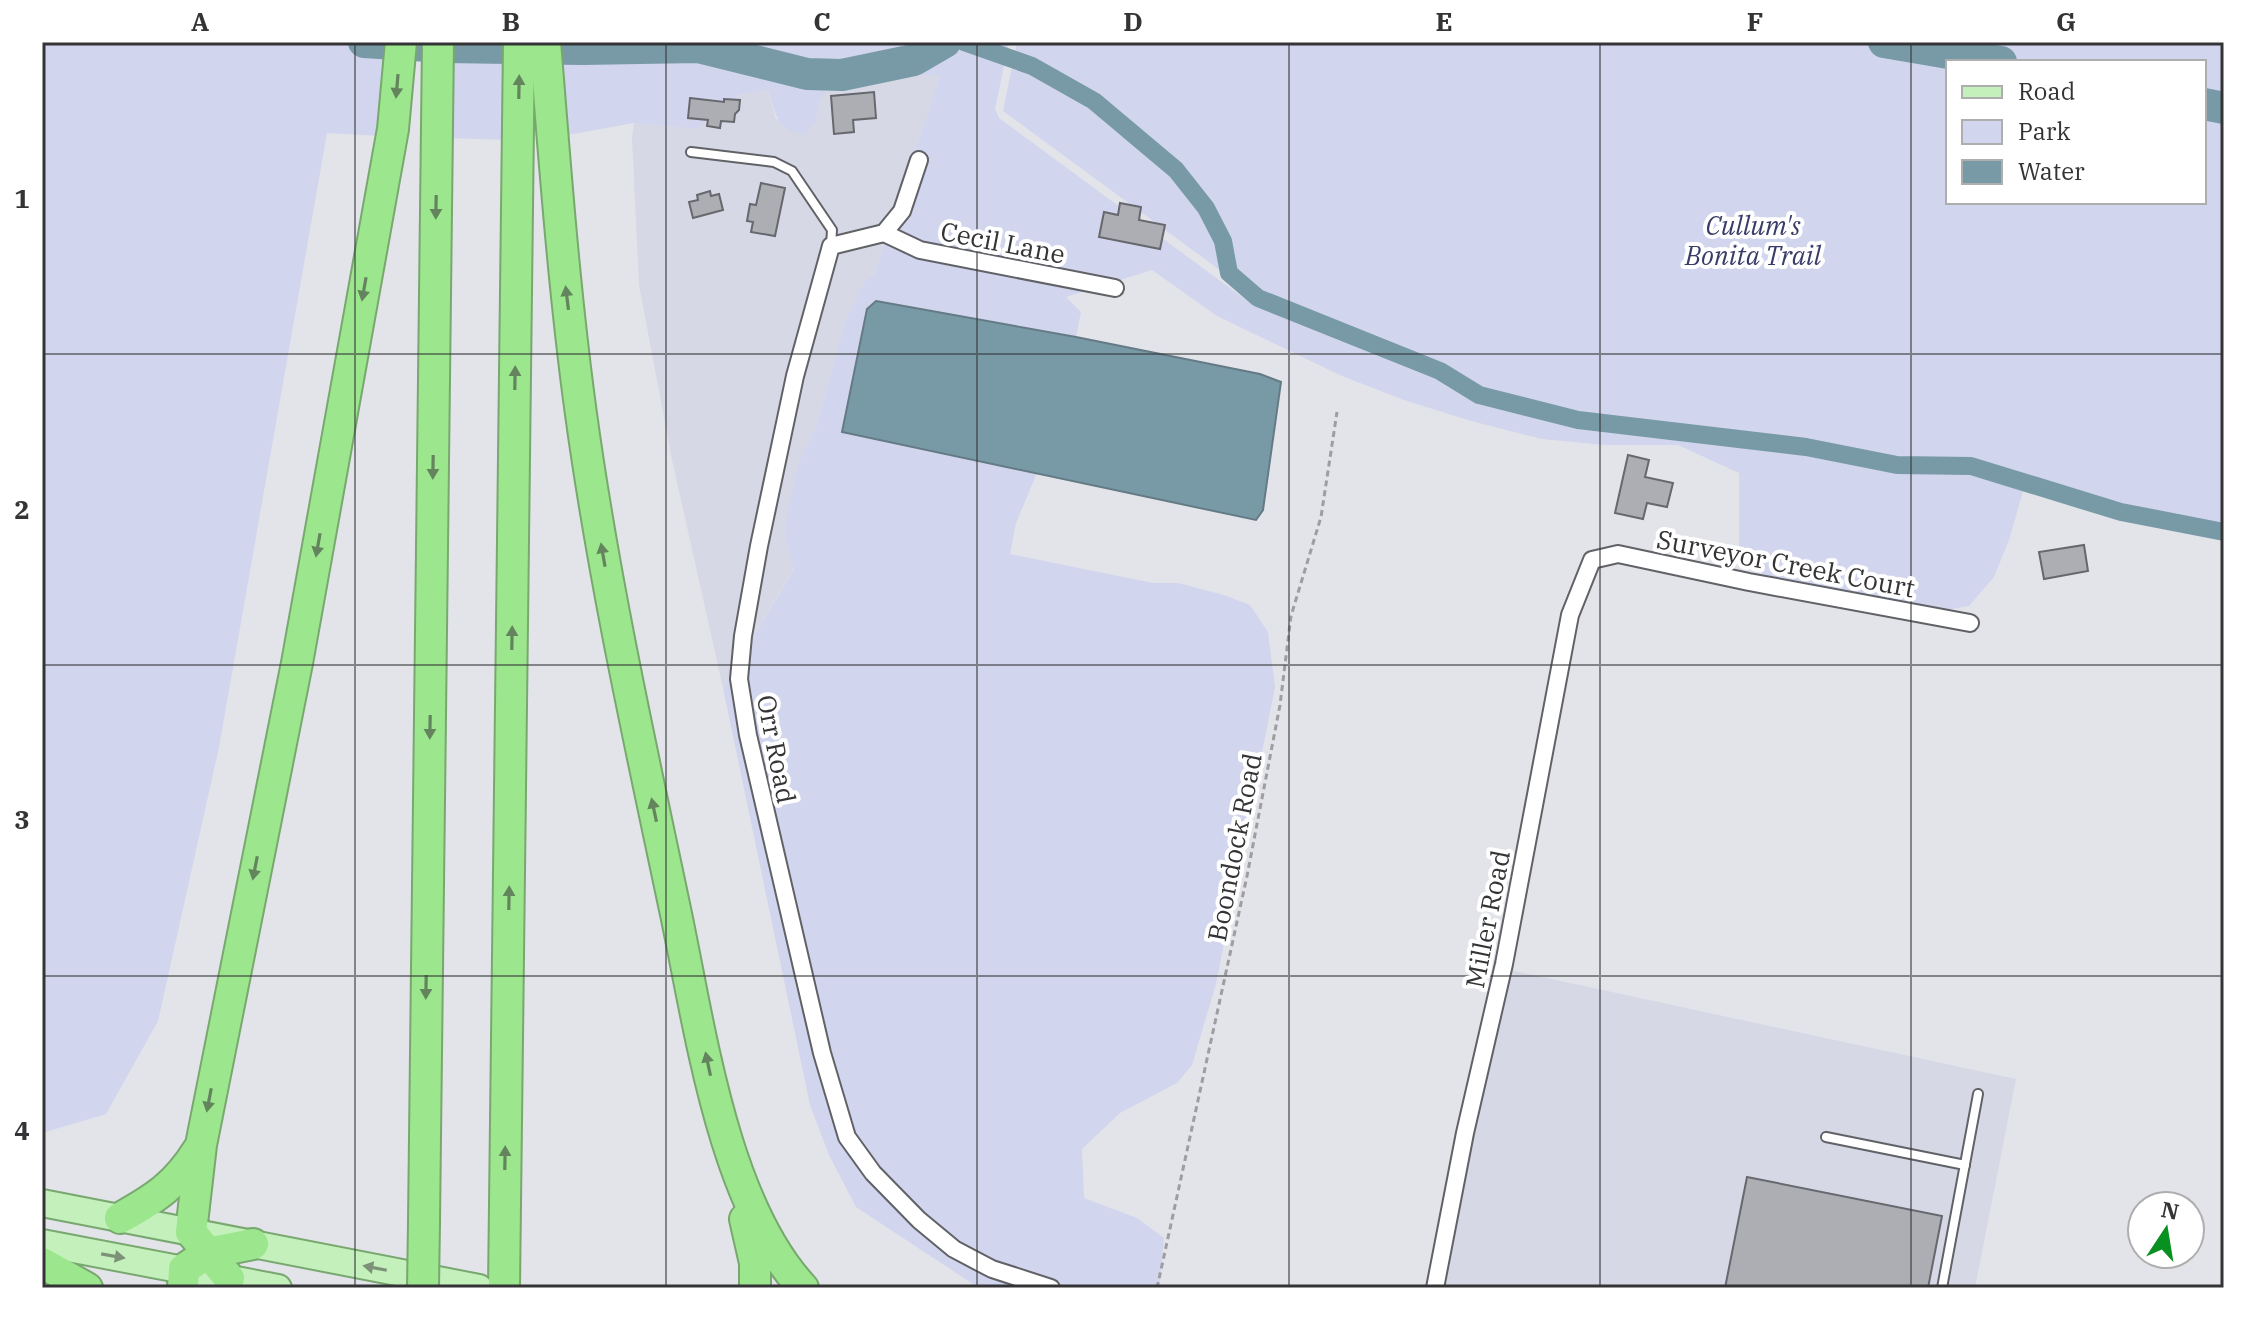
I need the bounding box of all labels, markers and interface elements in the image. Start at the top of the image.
text: A [191,4,209,38]
text: B [502,4,520,38]
text: C [813,4,831,38]
text: D [1123,4,1143,38]
text: E [1435,4,1453,38]
text: F [1747,4,1763,38]
text: G [2056,4,2076,38]
legend [1946,60,2206,204]
one-way arrow [390,74,403,99]
one-way arrow [512,74,525,99]
text: Road [2018,75,2075,107]
text: Park [2018,115,2070,147]
text: Water [2018,155,2085,187]
text: 1 [14,181,30,215]
one-way arrow [430,195,442,220]
park label: Cullum's Bonita Trail [1684,208,1822,272]
street label: Cecil Lane [938,213,1068,271]
one-way arrow [358,277,370,302]
one-way arrow [560,285,573,310]
one-way arrow [509,365,521,390]
one-way arrow [427,455,439,480]
text: 2 [14,492,30,526]
street label: Surveyor Creek Court [1654,521,1918,605]
one-way arrow [312,532,324,557]
one-way arrow [596,542,608,567]
one-way arrow [506,625,518,650]
street label: Orr Road [750,692,804,806]
one-way arrow [423,715,436,740]
street label: Boondock Road [1199,750,1269,944]
one-way arrow [647,797,660,822]
text: 3 [14,802,30,836]
street label: Miller Road [1457,847,1517,991]
one-way arrow [249,855,261,880]
one-way arrow [502,885,515,910]
one-way arrow [420,975,433,1000]
one-way arrow [701,1052,714,1077]
one-way arrow [203,1088,215,1113]
text: 4 [14,1113,30,1147]
one-way arrow [499,1145,512,1170]
north arrow [2126,1190,2206,1270]
text: N [2159,1194,2182,1226]
one-way arrow [101,1250,126,1262]
one-way arrow [362,1261,387,1273]

